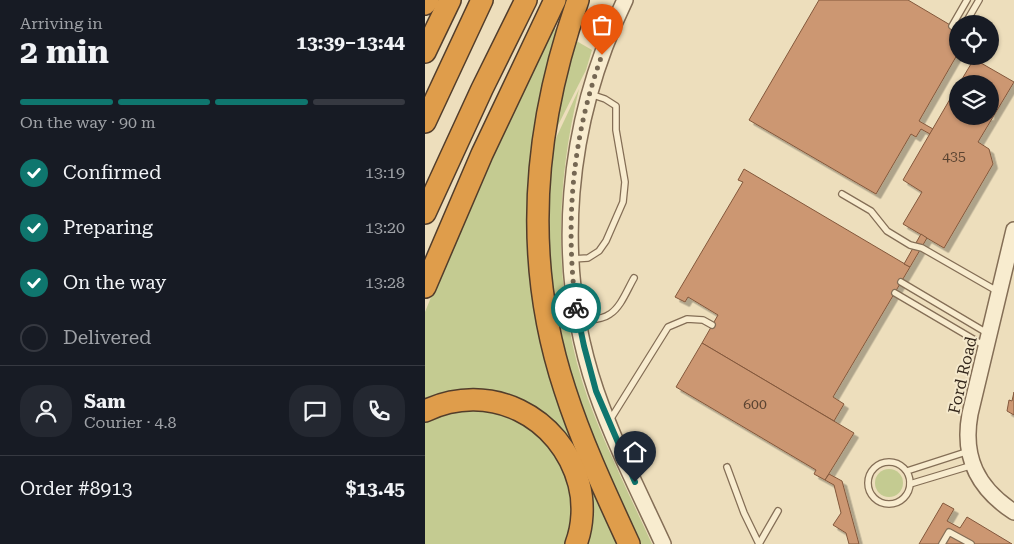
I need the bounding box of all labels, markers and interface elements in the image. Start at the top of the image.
pin [581,4,623,55]
icon: bag [588,11,616,39]
text: Arriving in [20,14,103,33]
map controls [949,15,999,125]
button: locate [949,15,999,65]
text: 13:39–13:44 [296,31,405,54]
text: 2 min [20,33,109,71]
button: layers [949,75,999,125]
text: On the way · 90 m [20,113,156,132]
house number: 435 [942,148,966,164]
icon: check [20,159,48,187]
text: Confirmed [63,161,161,184]
text: 13:19 [365,163,405,182]
icon: check [20,214,48,242]
text: Preparing [63,216,153,239]
text: 13:20 [365,218,405,237]
icon: check [20,269,48,297]
text: On the way [63,271,166,294]
text: 13:28 [365,273,405,292]
courier [551,283,601,333]
icon: bike [562,294,590,322]
text: Delivered [63,326,151,349]
street label: Ford Road [944,335,981,416]
button: person [20,385,72,437]
button: chat [289,385,341,437]
button: phone [353,385,405,437]
text: Sam [84,390,126,413]
house number: 600 [743,396,767,412]
text: Courier · 4.8 [84,413,177,432]
pin [614,431,656,482]
icon: home [621,438,649,466]
text: Order #8913 [20,477,132,500]
text: $13.45 [346,477,405,500]

